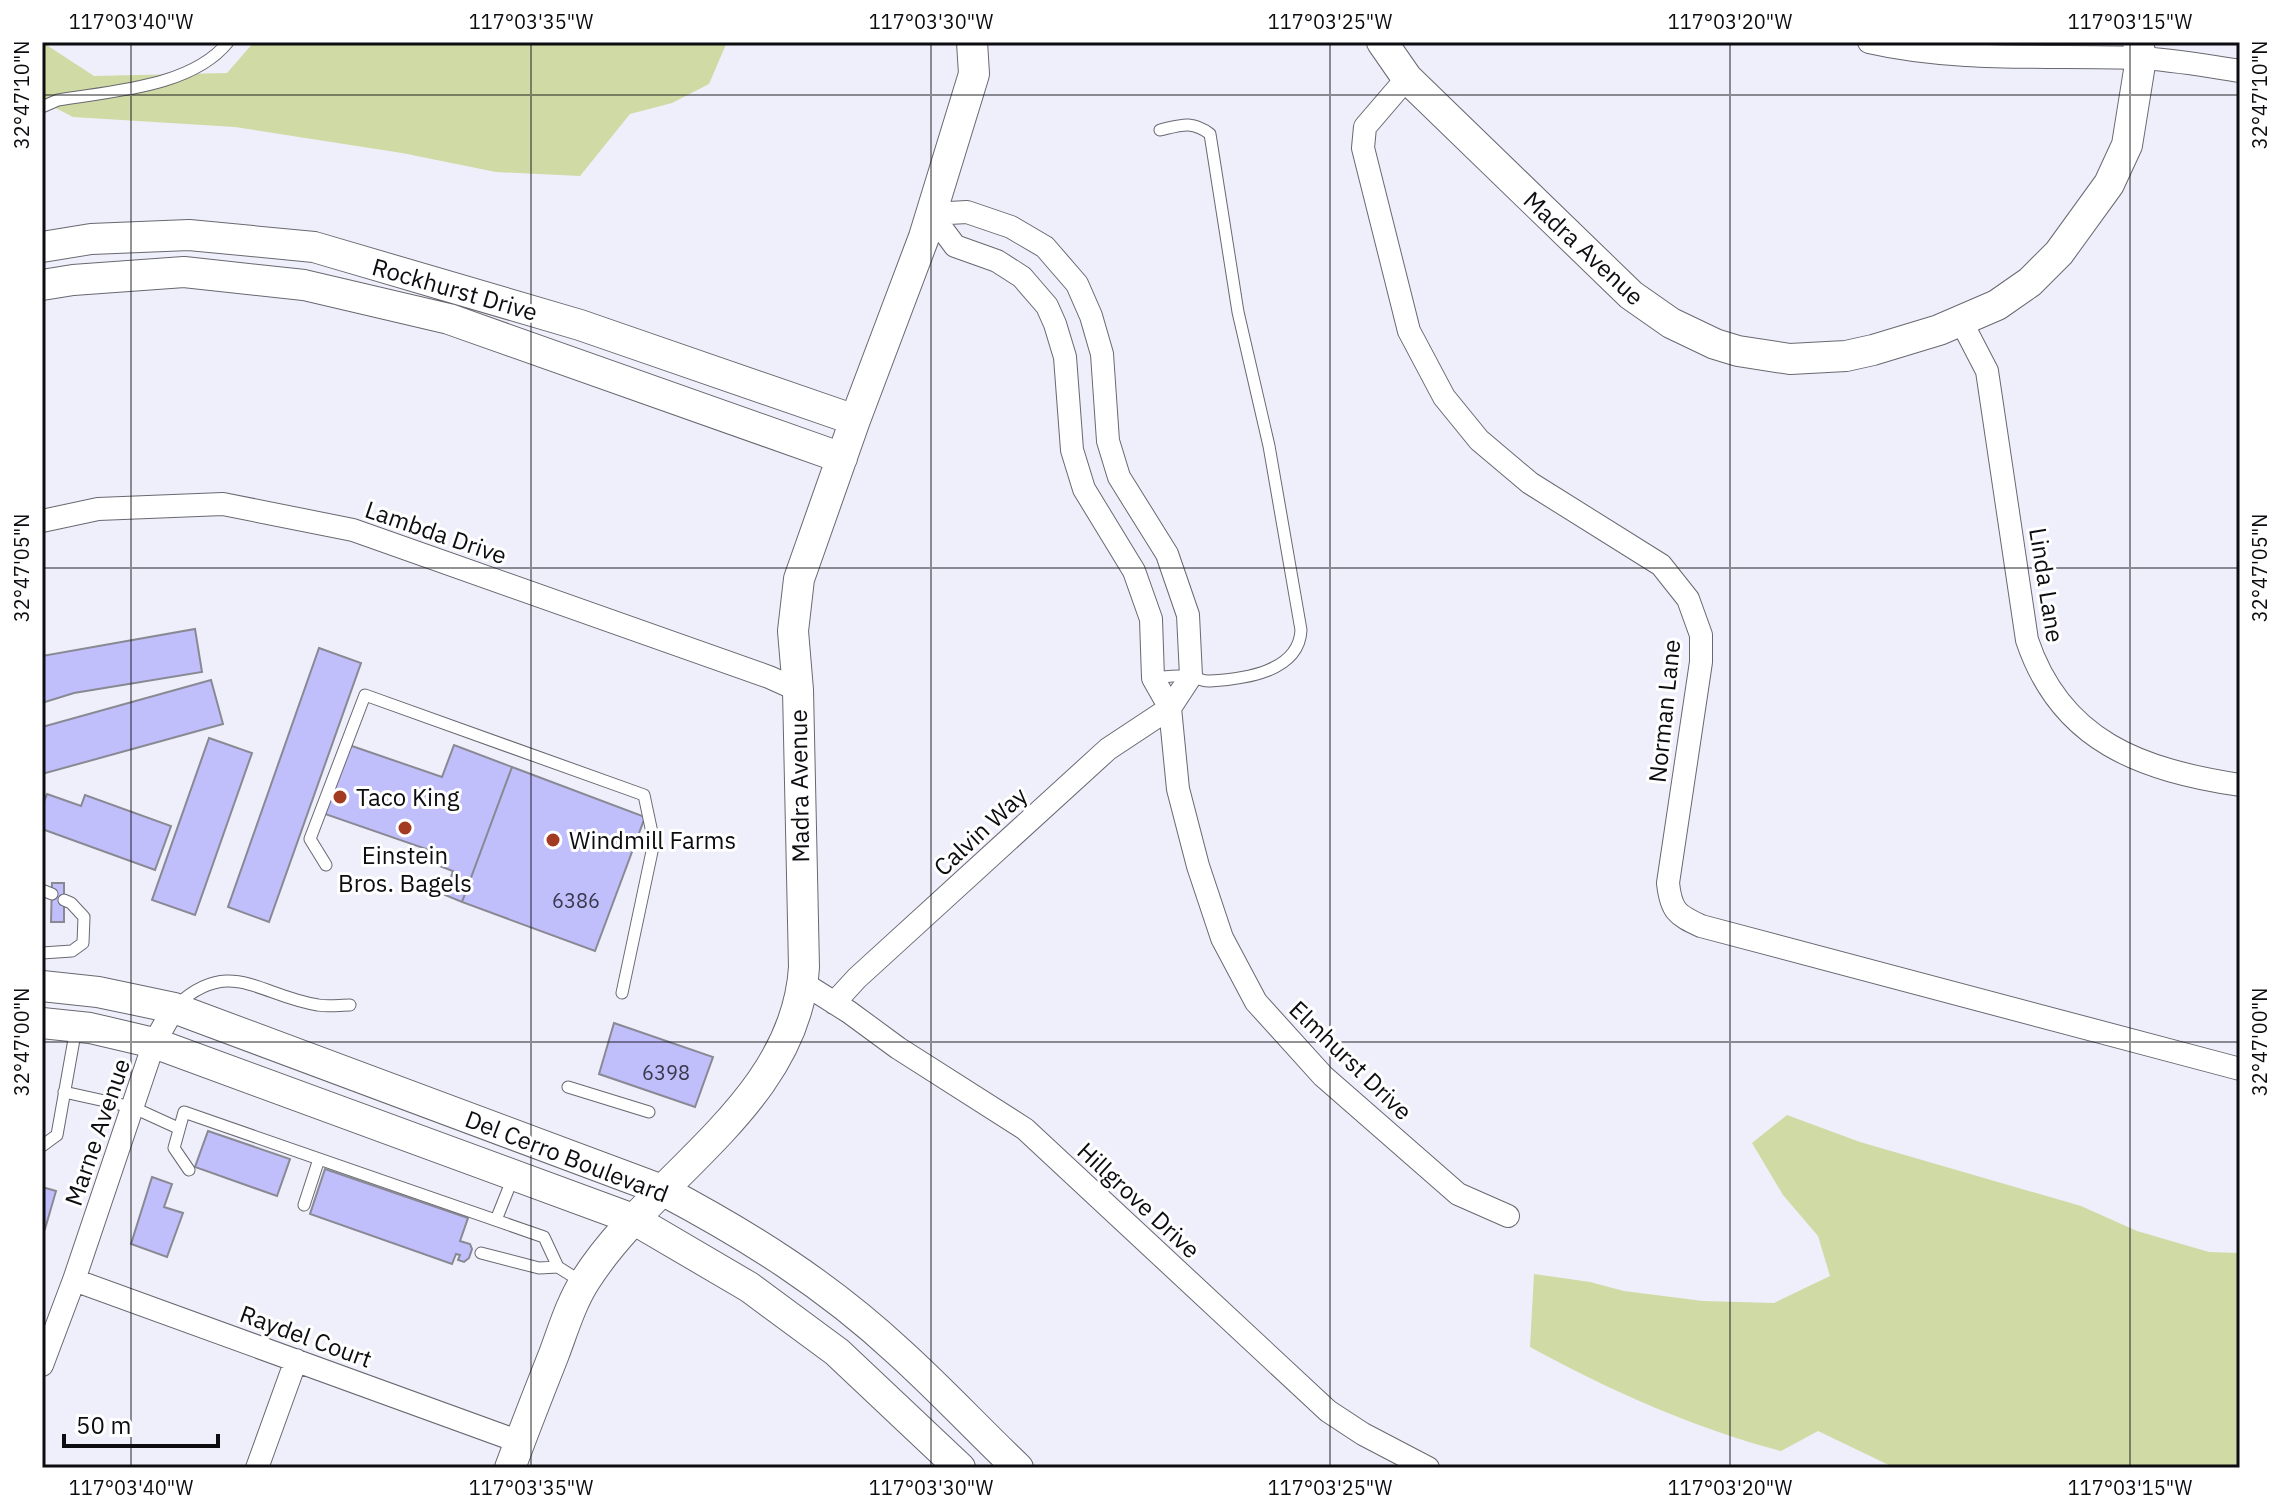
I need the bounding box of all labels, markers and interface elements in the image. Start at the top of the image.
text: 117°03'40"W [69,8,194,35]
text: 117°03'35"W [469,8,594,35]
text: 117°03'30"W [869,8,994,35]
text: 117°03'25"W [1268,8,1393,35]
text: 117°03'20"W [1668,8,1793,35]
text: 117°03'15"W [2068,8,2193,35]
text: 32°47'10"N [8,41,35,149]
text: 32°47'10"N [2246,41,2273,149]
street label: Madra Avenue [1517,184,1651,312]
street label: Rockhurst Drive [369,250,541,328]
street label: Lambda Drive [361,493,511,571]
text: 32°47'05"N [8,514,35,622]
text: 32°47'05"N [2246,514,2273,622]
street label: Linda Lane [2022,525,2072,645]
street label: Norman Lane [1641,638,1687,784]
street label: Madra Avenue [782,709,816,863]
street label: Calvin Way [926,779,1034,883]
place label: Taco King [356,781,460,813]
marker: Taco King [331,788,349,806]
marker: Einstein Bros. Bagels [396,819,414,837]
place label: Windmill Farms [569,824,736,856]
marker: Windmill Farms [544,831,562,849]
place label: Einstein Bros. Bagels [338,839,472,899]
house number: 6386 [552,887,600,914]
text: 32°47'00"N [8,988,35,1096]
text: 32°47'00"N [2246,988,2273,1096]
street label: Elmhurst Drive [1283,993,1419,1127]
street label: Marne Avenue [57,1054,137,1210]
house number: 6398 [642,1059,690,1086]
street label: Del Cerro Boulevard [461,1102,673,1210]
street label: Hillgrove Drive [1071,1135,1207,1265]
street label: Raydel Court [236,1297,376,1375]
scale bar [64,1398,218,1448]
text: 50 m [76,1409,131,1441]
text: 117°03'40"W [69,1474,194,1501]
text: 117°03'35"W [469,1474,594,1501]
text: 117°03'30"W [869,1474,994,1501]
text: 117°03'25"W [1268,1474,1393,1501]
text: 117°03'20"W [1668,1474,1793,1501]
text: 117°03'15"W [2068,1474,2193,1501]

